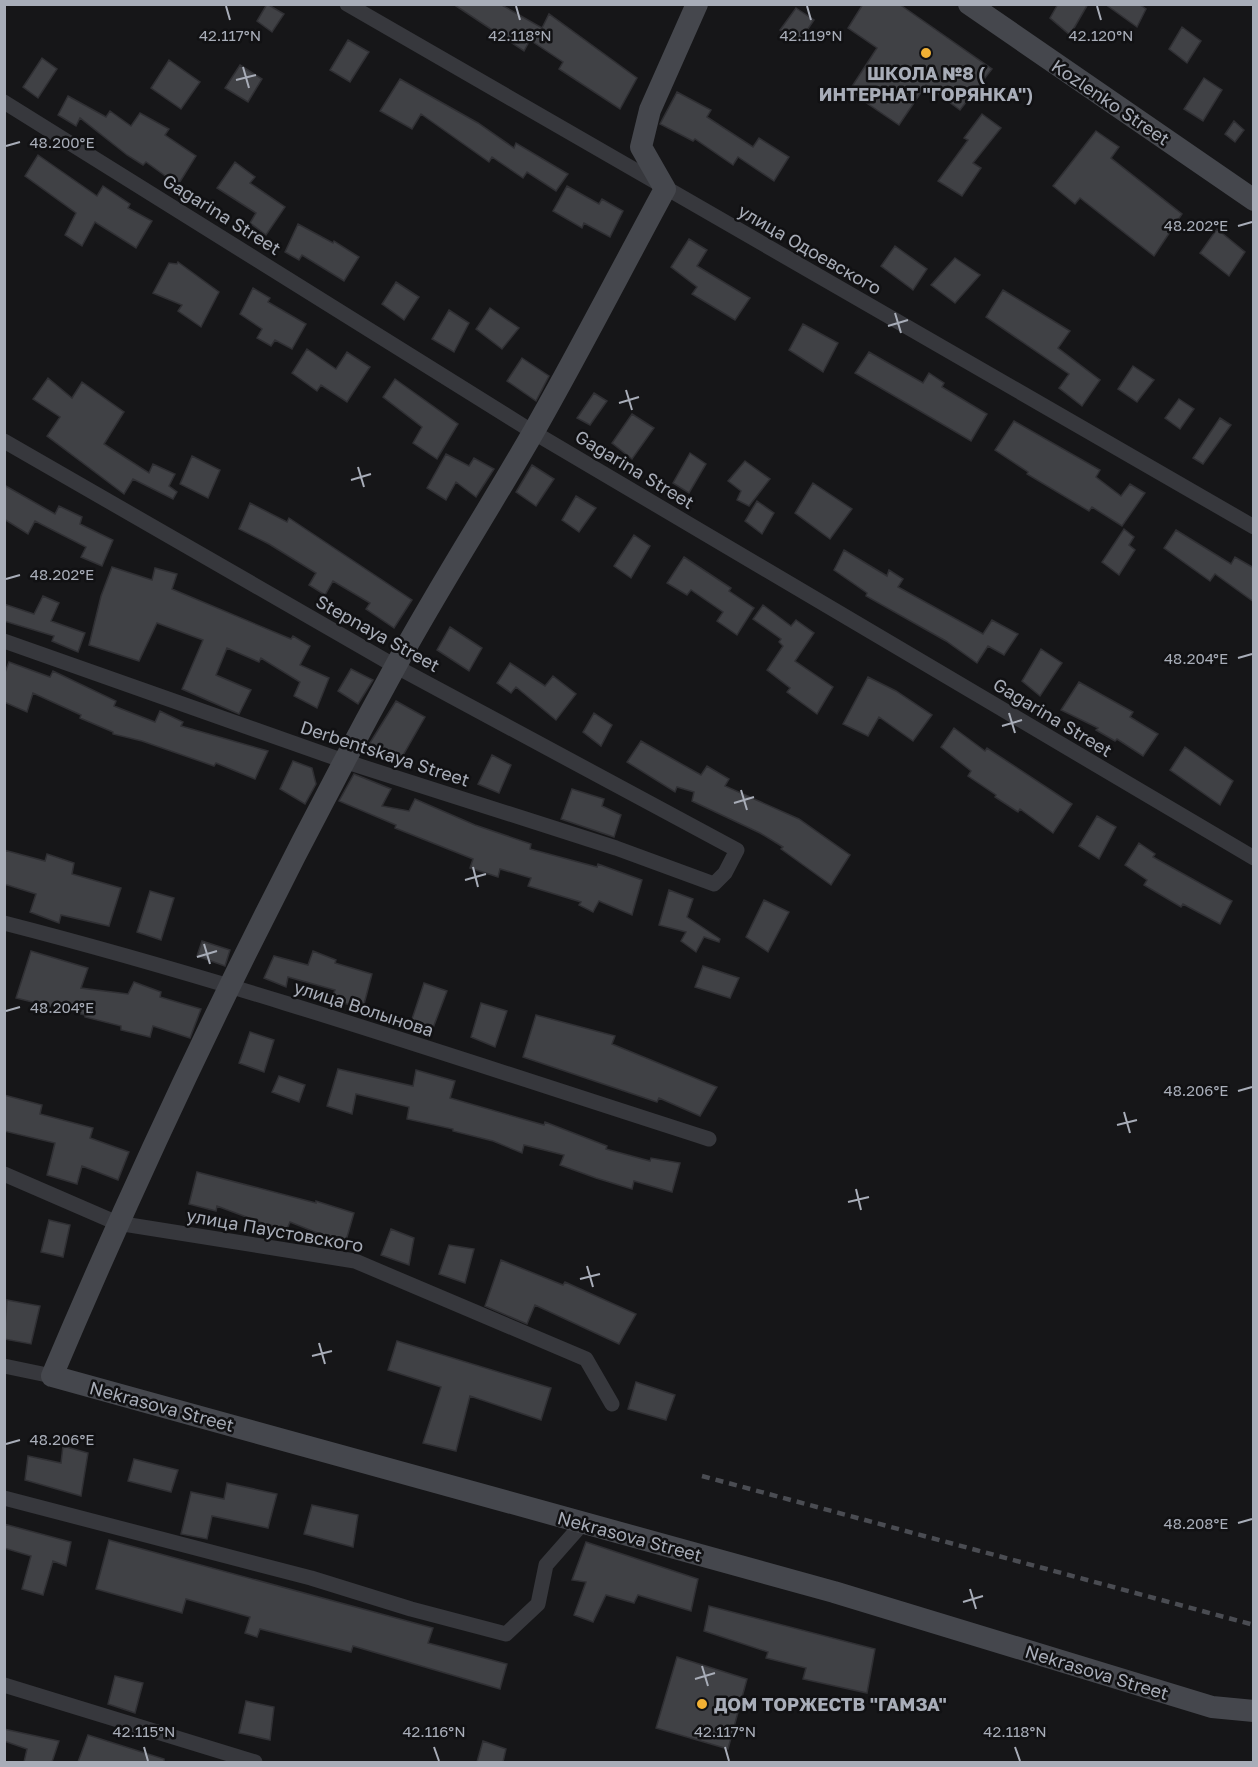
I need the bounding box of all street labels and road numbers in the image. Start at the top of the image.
street label: Kozlenko Street [1048,54,1174,150]
street label: Gagarina Street [159,169,285,259]
street label: улица Одоевского [734,199,886,299]
street label: Gagarina Street [571,425,699,513]
street label: Stepnaya Street [312,590,444,676]
street label: Gagarina Street [989,673,1117,761]
street label: Derbentskaya Street [298,715,472,791]
street label: улица Волынова [291,975,437,1041]
street label: улица Паустовского [185,1204,365,1256]
street label: Nekrasova Street [87,1376,237,1436]
street label: Nekrasova Street [555,1506,705,1566]
street label: Nekrasova Street [1023,1640,1171,1704]

